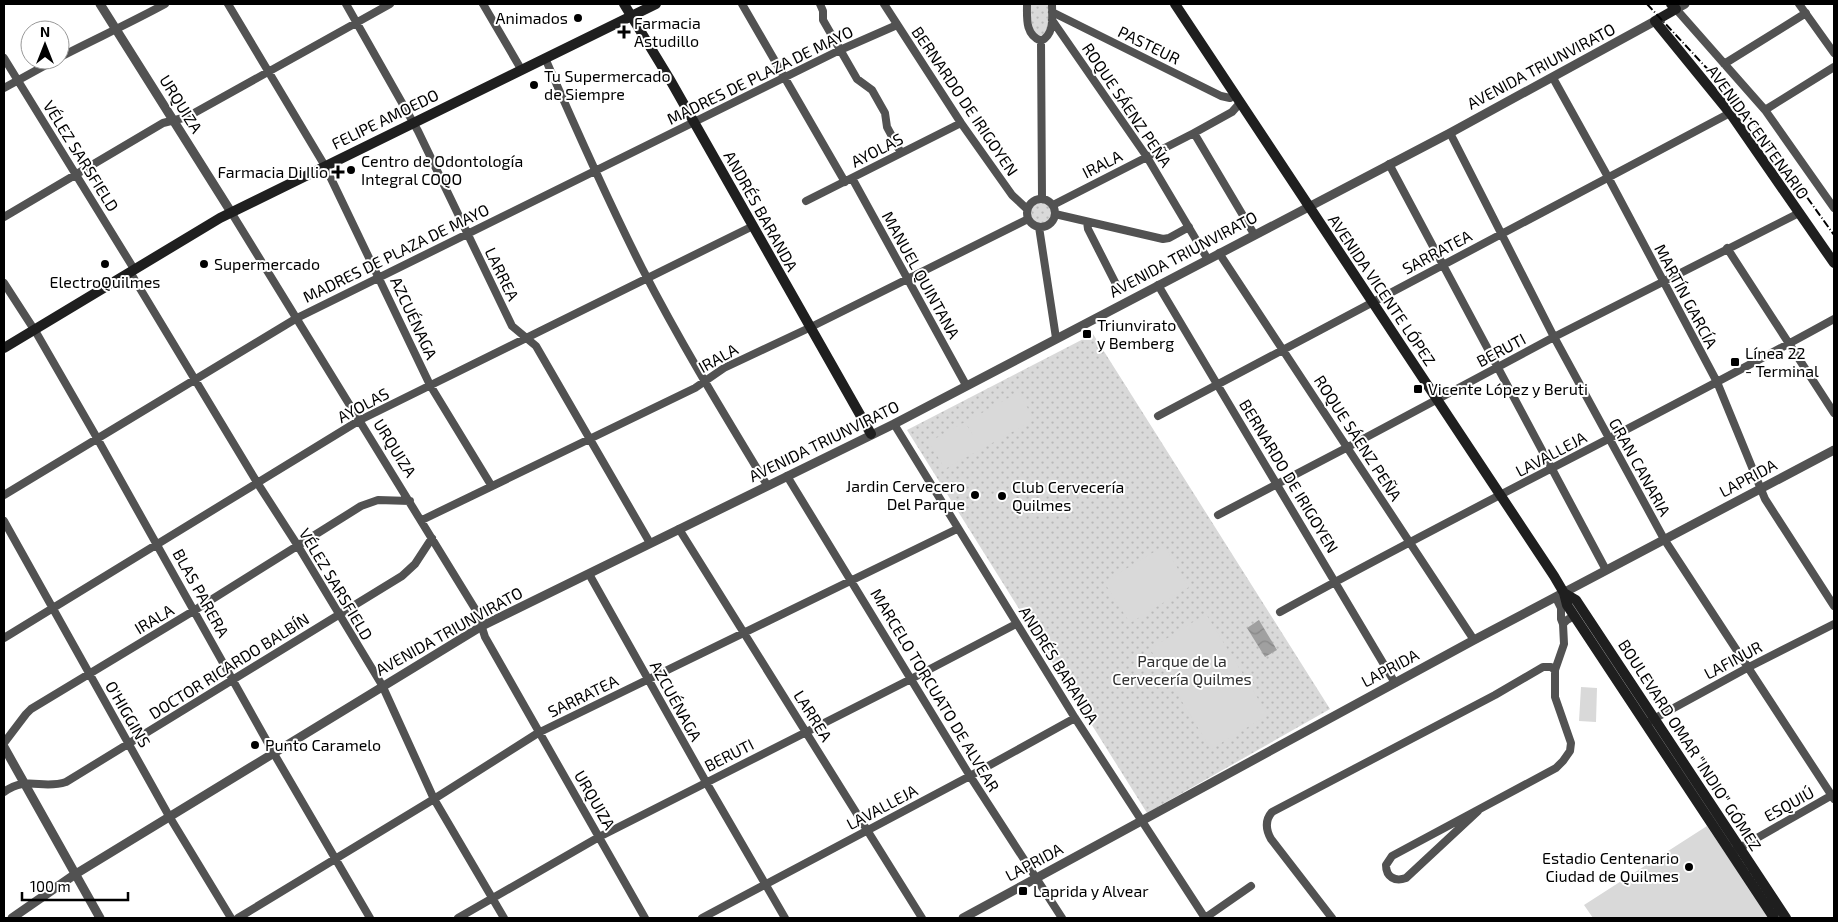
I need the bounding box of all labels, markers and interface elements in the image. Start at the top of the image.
place label: Animados [496,8,568,27]
marker: Animados [572,12,584,24]
place label: Farmacia Astudillo [634,13,701,50]
street label: AVENIDA TRIUNVIRATO [1464,18,1618,113]
north arrow [20,20,70,70]
street label: MADRES DE PLAZA DE MAYO [664,21,856,128]
street label: PASTEUR [1115,21,1183,68]
street label: BERNARDO DE IRIGOYEN [908,22,1022,179]
text: N [40,23,50,40]
marker: Farmacia Astudillo [618,26,630,38]
street label: ROQUE SÁENZ PEÑA [1078,39,1176,171]
street label: AVENIDA CENTENARIO [1703,61,1813,202]
place label: Tu Supermercado de Siempre [544,66,671,103]
street label: URQUIZA [155,71,207,137]
marker: Tu Supermercado de Siempre [528,79,540,91]
street label: FELIPE AMOEDO [328,84,441,153]
street label: VÉLEZ SARSFIELD [40,97,123,215]
street label: AYOLAS [848,128,906,171]
street label: IRALA [1079,145,1125,182]
street label: ANDRÉS BARANDA [720,147,802,274]
place label: Centro de Odontología Integral COQO [361,151,523,189]
place label: Farmacia Di Ilio [217,162,328,181]
marker: Centro de Odontología Integral COQO [345,164,357,176]
marker: Farmacia Di Ilio [332,166,344,178]
street label: MADRES DE PLAZA DE MAYO [300,199,492,306]
street label: AVENIDA TRIUNVIRATO [1106,206,1260,301]
street label: MANUEL QUINTANA [878,208,964,342]
street label: AVENIDA VICENTE LÓPEZ [1325,211,1440,369]
street label: SARRATEA [1399,225,1475,278]
street label: MARTÍN GARCÍA [1651,240,1722,351]
street label: LARREA [481,244,523,304]
place label: Supermercado [214,254,320,273]
marker: ElectroQuilmes [99,258,111,270]
marker: Supermercado [198,258,210,270]
place label: ElectroQuilmes [50,272,160,292]
street label: AZCUÉNAGA [387,274,442,362]
place label: Triunvirato y Bemberg [1097,315,1176,352]
marker: Triunvirato y Bemberg [1081,328,1093,340]
street label: BERUTI [1473,329,1529,370]
street label: IRALA [695,339,741,376]
place label: Línea 22 - Terminal [1745,343,1819,380]
marker: Línea 22 - Terminal [1729,356,1741,368]
street label: ROQUE SÁENZ PEÑA [1310,371,1406,505]
place label: Vicente López y Beruti [1428,379,1588,398]
street label: AYOLAS [334,383,392,426]
marker: Vicente López y Beruti [1412,383,1424,395]
street label: BERNARDO DE IRIGOYEN [1236,395,1343,556]
street label: AVENIDA TRIUNVIRATO [746,396,902,485]
street label: GRAN CANARIA [1606,414,1675,519]
street label: URQUIZA [369,415,421,481]
street label: LAVALLEJA [1512,427,1590,480]
street label: LAPRIDA [1716,455,1780,501]
place label: Jardin Cervecero Del Parque [846,476,965,513]
place label: Club Cervecería Quilmes [1012,477,1124,515]
marker: Jardin Cervecero Del Parque [969,489,981,501]
marker: Club Cervecería Quilmes [996,490,1008,502]
street label: VÉLEZ SARSFIELD [296,524,377,643]
street label: BLAS PARERA [169,545,234,640]
street label: AVENIDA TRIUNVIRATO [372,582,525,679]
street label: MARCELO TORCUATO DE ALVEAR [867,585,1004,795]
street label: IRALA [131,600,177,638]
street label: ANDRÉS BARANDA [1016,603,1103,727]
street label: DOCTOR RICARDO BALBÍN [145,608,312,723]
street label: BOULEVARD OMAR "INDIO" GÓMEZ [1615,636,1766,854]
street label: LAFINUR [1701,636,1765,683]
street label: LAPRIDA [1358,645,1422,691]
park label: Parque de la Cervecería Quilmes [1112,651,1252,689]
street label: AZCUÉNAGA [647,657,706,744]
street label: SARRATEA [544,670,621,721]
street label: O'HIGGINS [102,677,155,750]
street label: LARREA [790,687,837,745]
street label: BERUTI [701,734,757,775]
place label: Punto Caramelo [265,735,381,754]
marker: Punto Caramelo [249,739,261,751]
street label: URQUIZA [570,767,620,833]
street label: LAVALLEJA [843,780,921,833]
street label: ESQUIÚ [1760,782,1818,826]
street label: LAPRIDA [1002,839,1066,885]
place label: Estadio Centenario Ciudad de Quilmes [1542,848,1679,886]
marker: Estadio Centenario Ciudad de Quilmes [1683,861,1695,873]
scale bar [22,870,129,902]
text: 100 m [30,877,71,895]
place label: Laprida y Alvear [1033,881,1149,900]
marker: Laprida y Alvear [1017,885,1029,897]

